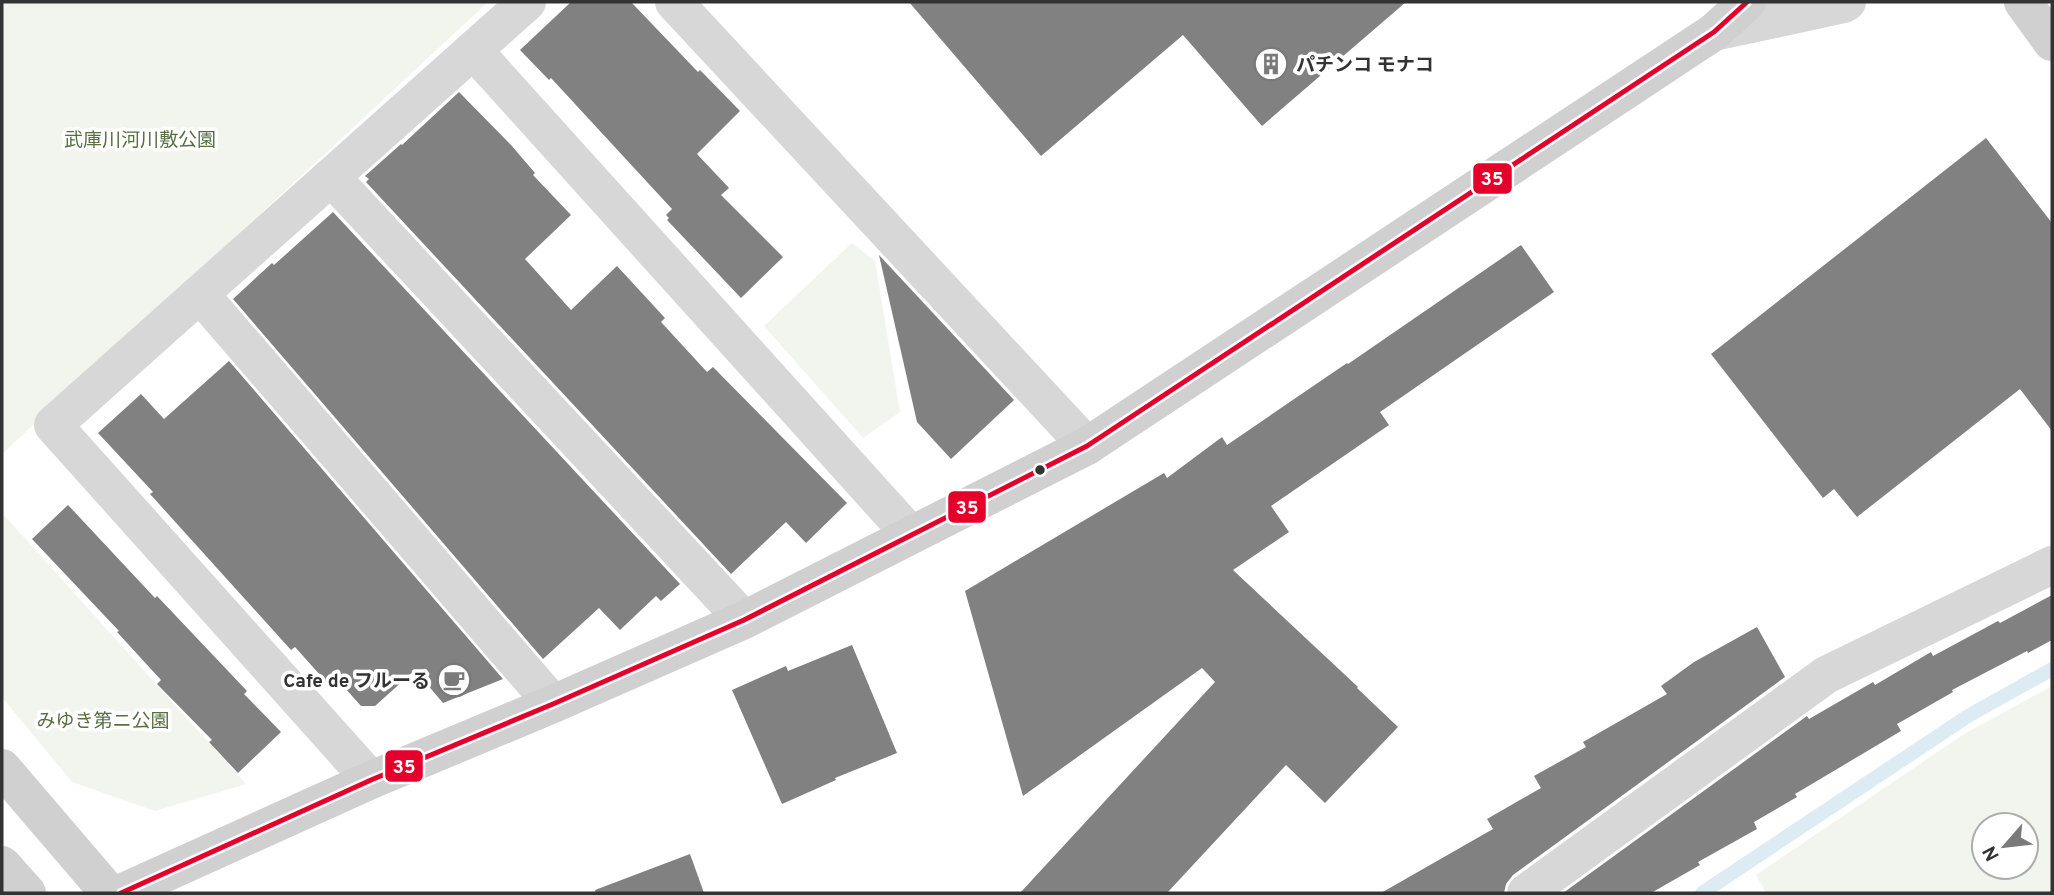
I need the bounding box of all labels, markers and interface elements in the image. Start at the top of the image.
building icon: パチンコ モナコ [1252,45,1290,83]
place label: パチンコ モナコ [1296,54,1434,78]
park label: 武庫川河川敷公園 [64,129,216,153]
line badge: 35 [1472,162,1513,195]
text: 35 [1481,168,1504,192]
unlabelled marker [1033,463,1047,477]
line badge: 35 [947,490,987,524]
text: 35 [956,497,979,521]
cafe icon: Cafe de フルーる [435,661,473,699]
place label: Cafe de フルーる [283,670,430,694]
park label: みゆき第ニ公園 [36,710,170,734]
line badge: 35 [384,749,424,783]
text: 35 [393,756,416,780]
north arrow [1970,811,2040,881]
text: N [1978,841,2006,865]

